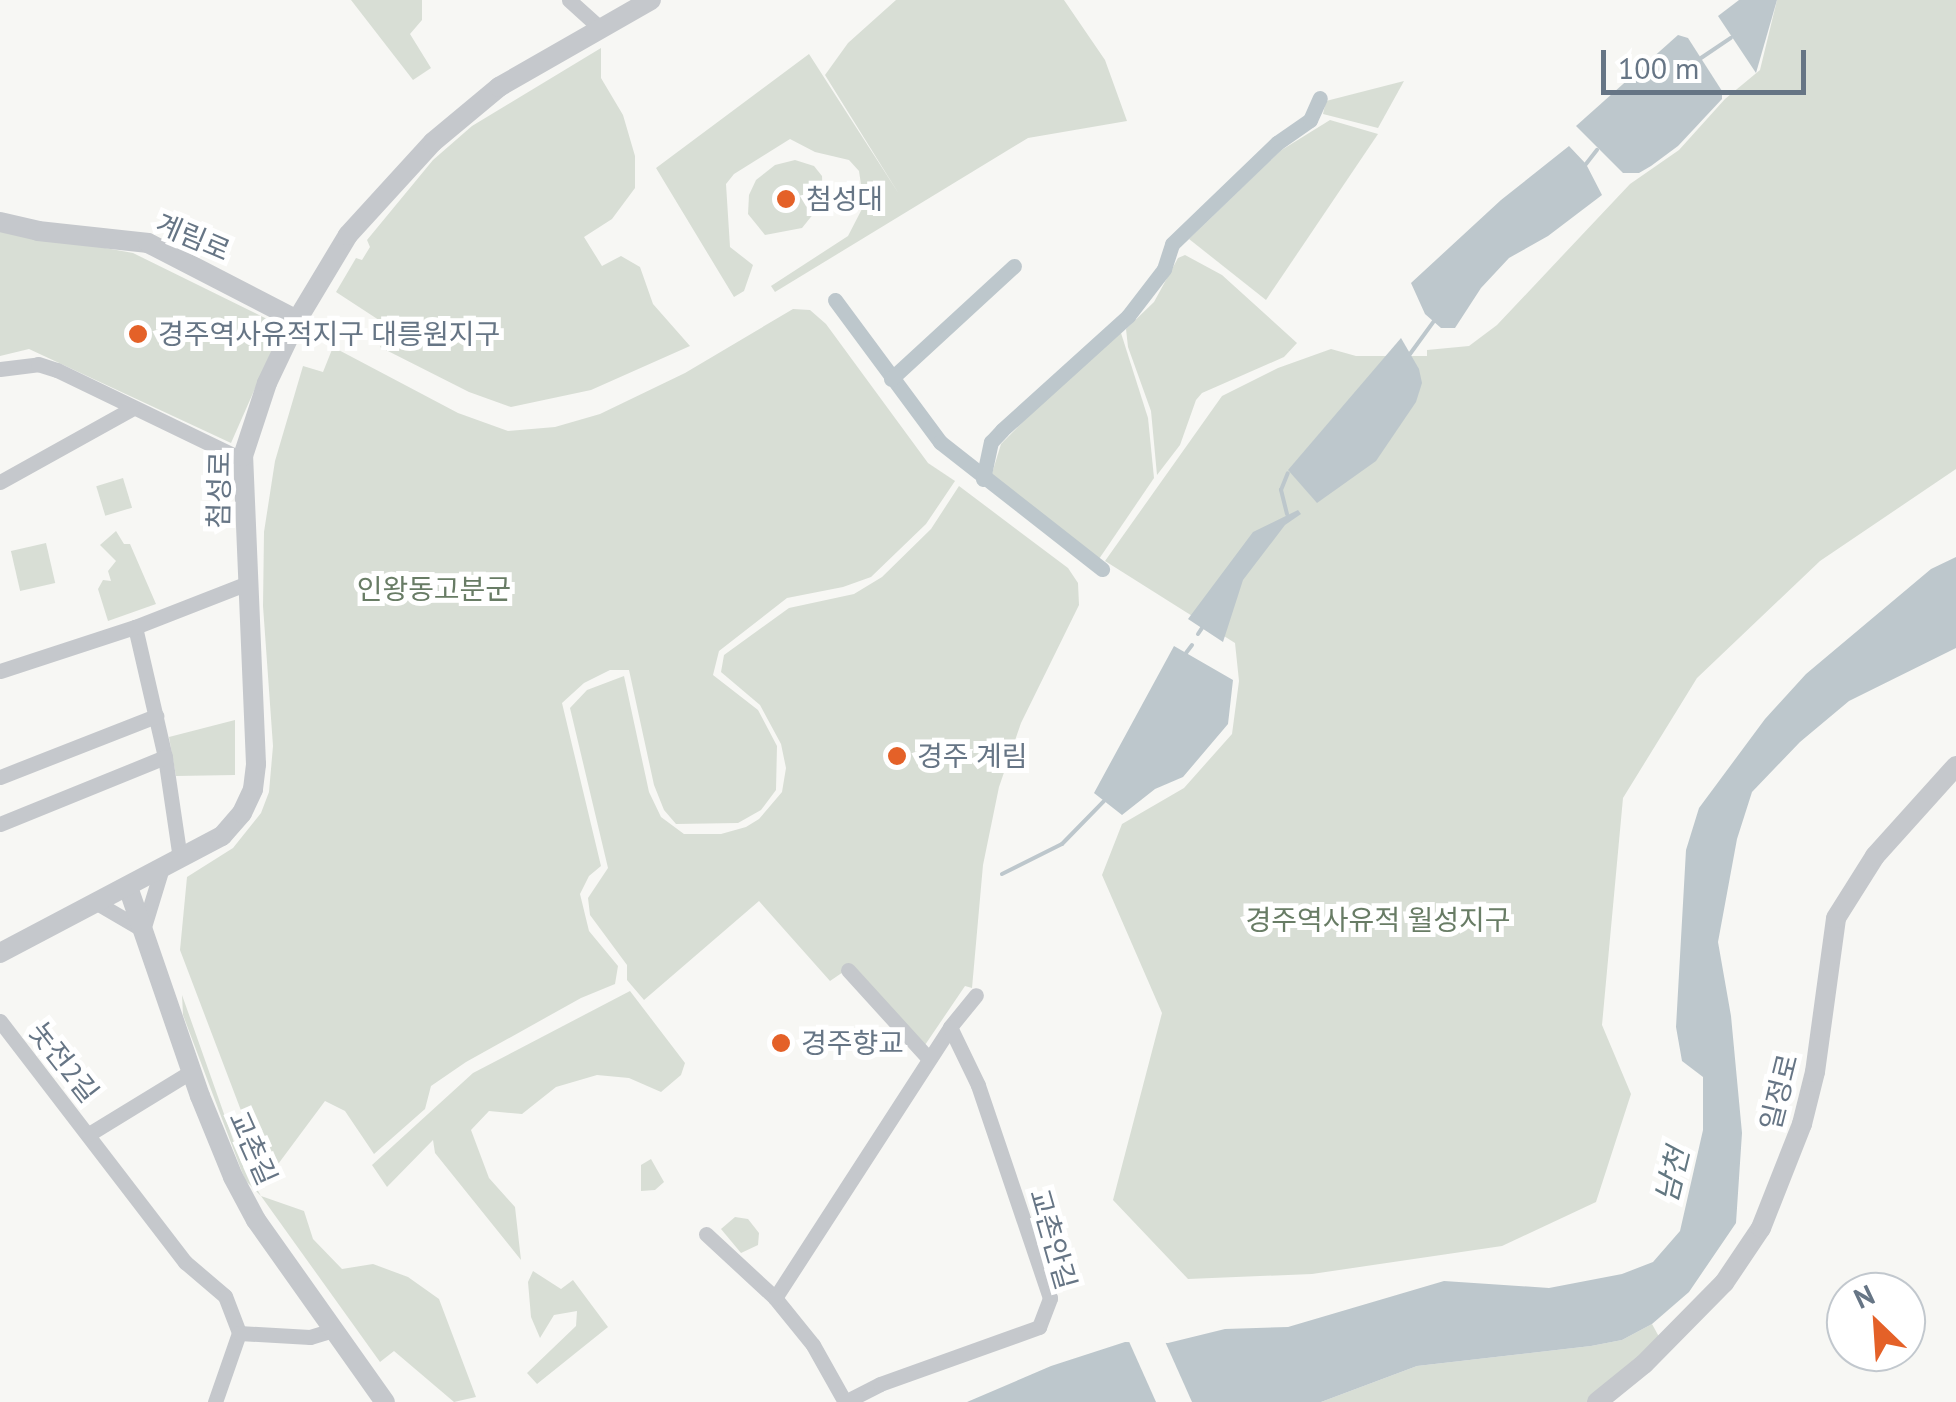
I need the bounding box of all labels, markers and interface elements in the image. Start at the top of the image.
scale bar [1606,30,1811,92]
text: 100 m [1618,48,1699,87]
place label: 첨성대 [806,182,883,216]
marker: 첨성대 [775,188,797,210]
street label: 계림로 [151,206,235,268]
place label: 경주역사유적지구 대릉원지구 [158,317,500,351]
marker: 경주역사유적지구 대릉원지구 [127,323,149,345]
street label: 첨성로 [202,451,236,529]
park label: 인왕동고분군 [357,572,511,606]
place label: 경주 계림 [917,739,1028,773]
marker: 경주 계림 [886,745,908,767]
park label: 경주역사유적 월성지구 [1245,903,1511,937]
street label: 놋전2길 [22,1015,106,1109]
place label: 경주향교 [801,1026,904,1060]
marker: 경주향교 [770,1032,792,1054]
street label: 일정로 [1753,1050,1805,1134]
street label: 교촌길 [222,1106,284,1190]
water label: 남천 [1648,1144,1696,1206]
street label: 교촌안길 [1023,1185,1083,1293]
north arrow [1826,1272,1926,1372]
text: N [1848,1276,1880,1317]

